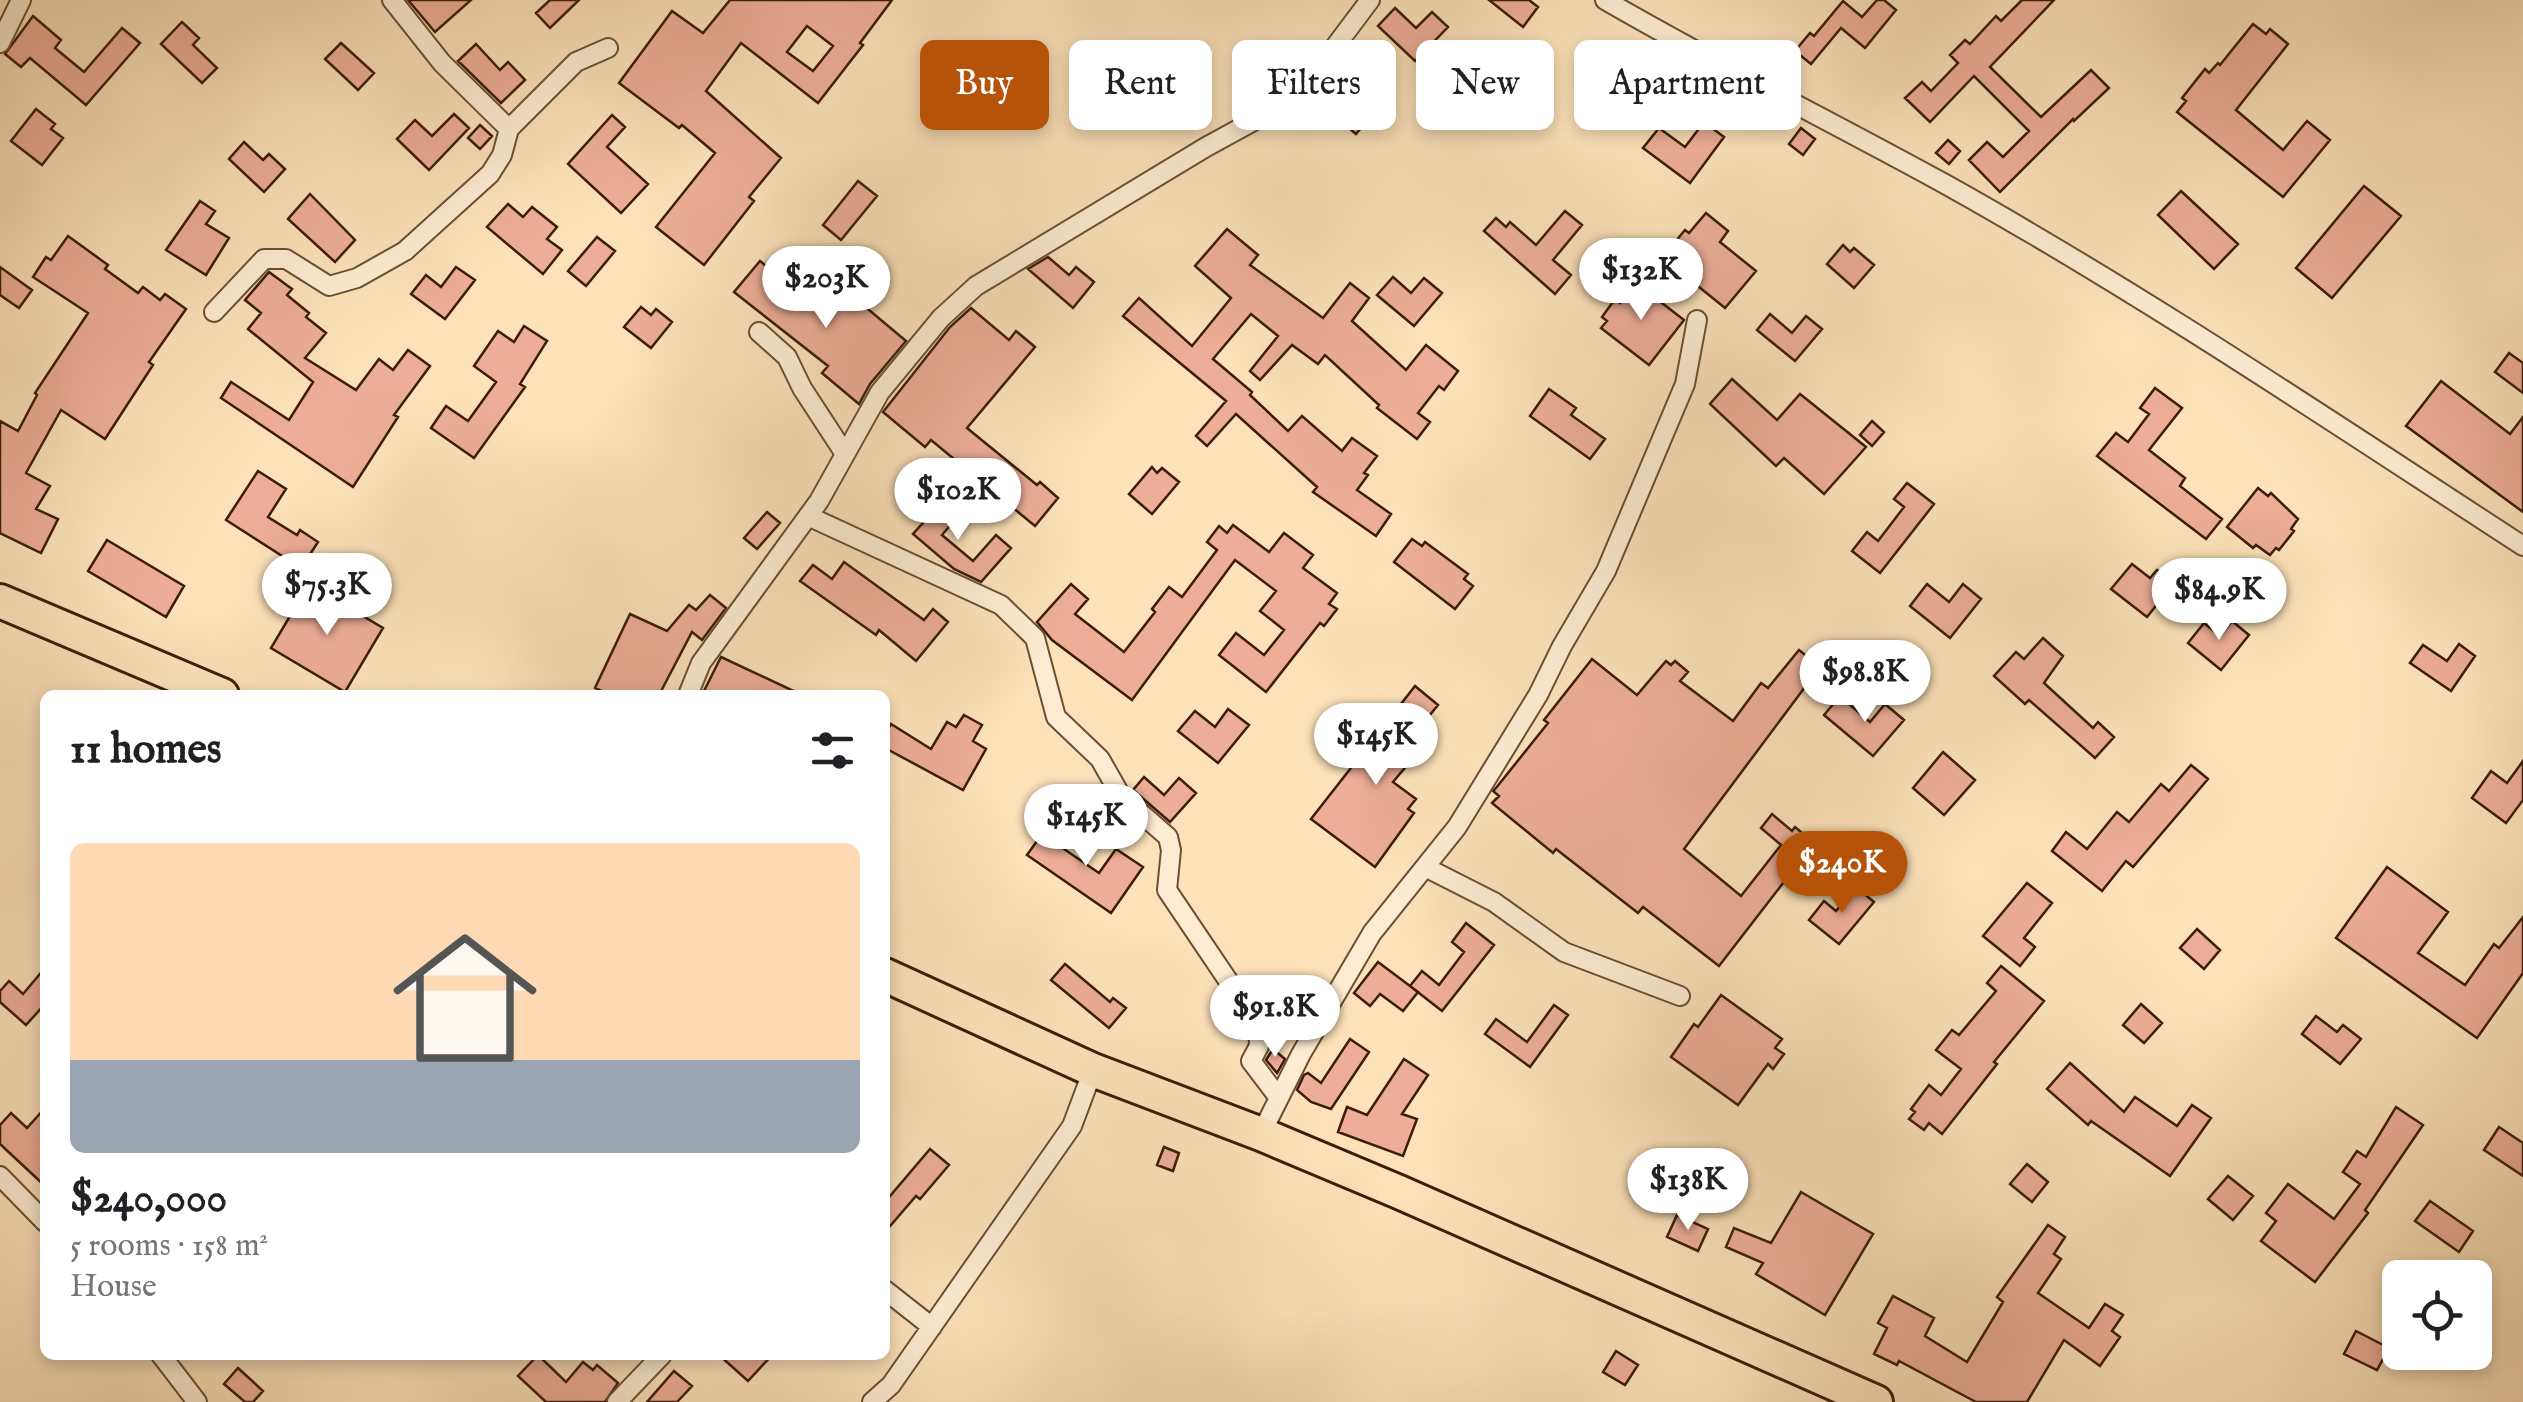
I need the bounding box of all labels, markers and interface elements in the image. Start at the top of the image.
chip: Buy [920,40,1049,130]
chip: Rent [1069,40,1212,130]
chip: Filters [1232,40,1396,130]
chip: New [1416,40,1554,130]
chip: Apartment [1574,40,1801,130]
pin: $132K [1571,238,1711,323]
pin: $203K [756,246,896,331]
text: $132K [1601,250,1681,291]
text: $203K [784,258,868,299]
pin: $102K [888,458,1028,543]
text: $102K [916,470,1000,511]
pin: $75.3K [246,553,408,638]
pin: $84.9K [2138,558,2300,643]
text: $75.3K [284,565,370,606]
text: $84.9K [2174,570,2264,611]
pin: $98.8K [1784,640,1946,725]
text: $98.8K [1822,652,1908,693]
pin: $145K [1306,703,1446,788]
text: $145K [1336,715,1416,756]
icon: filters [805,723,860,778]
text: 11 homes [70,724,222,777]
pin: $145K [1016,784,1156,869]
text: $145K [1046,796,1126,837]
pin: $240K [1772,831,1912,916]
text: $240K [1798,843,1886,884]
icon: home [375,908,555,1088]
pin: $91.8K [1194,975,1356,1060]
text: $91.8K [1232,987,1318,1028]
pin: $138K [1618,1148,1758,1233]
text: $138K [1649,1160,1727,1201]
text: $240,000 [70,1173,227,1226]
text: 5 rooms · 158 m² [70,1226,269,1267]
map controls [2382,1260,2492,1370]
button: locate [2382,1260,2492,1370]
text: House [70,1267,157,1308]

